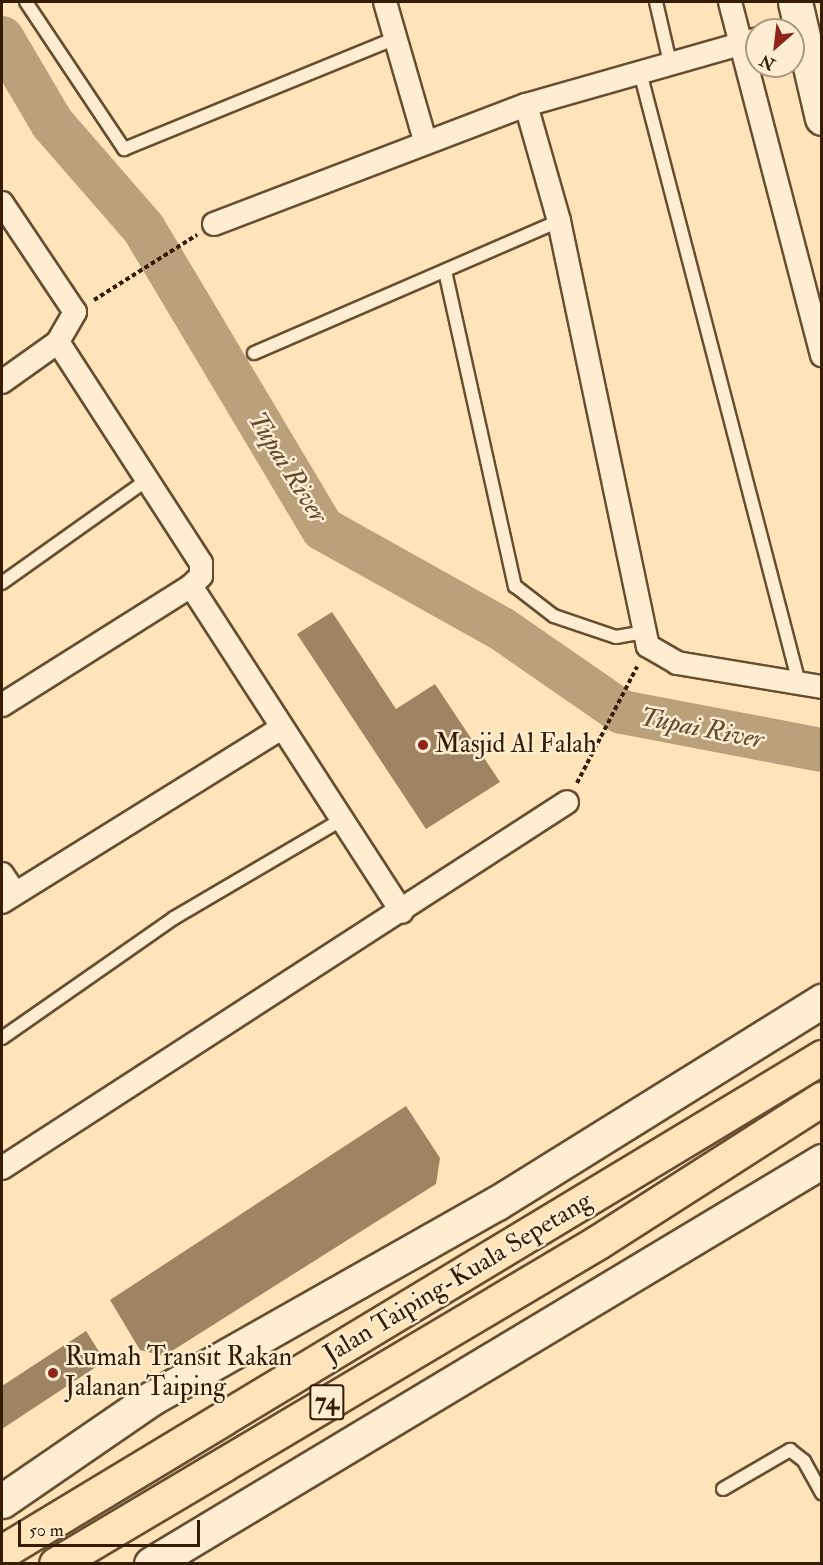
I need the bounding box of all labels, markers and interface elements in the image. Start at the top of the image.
north arrow [745,18,805,78]
text: N [756,50,779,74]
water label: Tupai River [241,405,335,529]
water label: Tupai River [638,700,766,756]
place label: Masjid Al Falah [435,729,597,761]
marker: Masjid Al Falah [416,738,430,752]
street label: Jalan Taiping-Kuala Sepetang [318,1185,598,1371]
place label: Rumah Transit Rakan Jalanan Taiping [65,1342,292,1404]
marker: Rumah Transit Rakan Jalanan Taiping [46,1366,60,1380]
road number: 74 [309,1381,345,1423]
scale bar [21,1508,202,1546]
text: 50 m [29,1519,64,1542]

